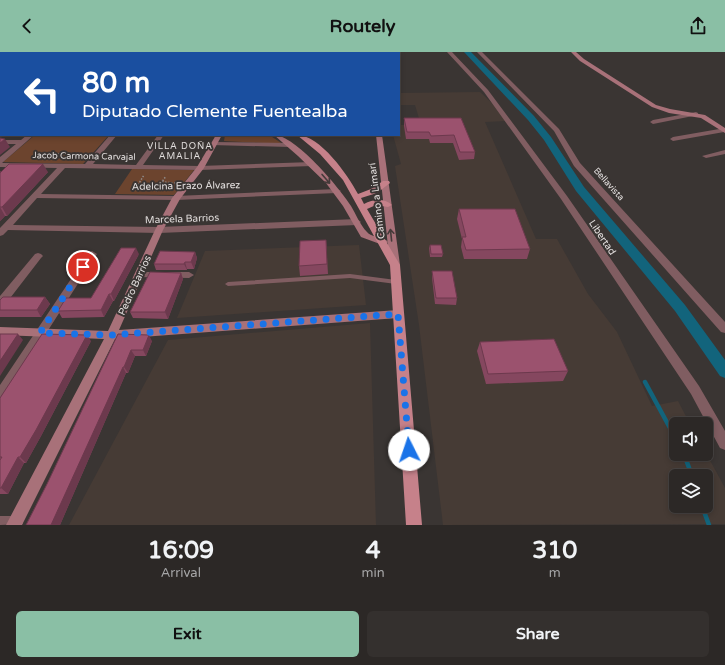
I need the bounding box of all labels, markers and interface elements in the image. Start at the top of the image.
icon: back [16,15,38,37]
text: Routely [330,15,395,37]
icon: share [687,15,709,37]
text: 80 m [82,66,150,100]
icon: left [16,68,68,120]
text: Diputado Clemente Fuentealba [82,100,348,122]
district label: VILLA DOÑA AMALIA [147,141,213,162]
street label: Jacob Carmona Carvajal [32,150,136,163]
street label: Camino a Limarí [366,162,388,240]
street label: Bellavista [591,166,626,203]
one-way arrow [322,174,331,185]
street label: Adelcina Erazo Álvarez [132,179,240,193]
street label: Marcela Barrios [145,212,220,226]
street label: Libertad [586,218,618,257]
one-way arrow [388,229,395,242]
pin [66,250,100,284]
street label: Pedro Barrios [116,253,154,317]
icon: arrive [72,256,94,278]
map controls [669,417,713,513]
button: sound [669,417,713,461]
position arrow [388,429,430,471]
button: layers [669,469,713,513]
text: 16:09 [148,536,214,565]
text: 4 [366,536,381,565]
text: 310 [532,536,577,565]
text: Arrival [161,565,201,581]
text: min [362,565,385,581]
text: m [549,565,561,581]
button: Exit [16,611,359,657]
button: Share [367,611,709,657]

